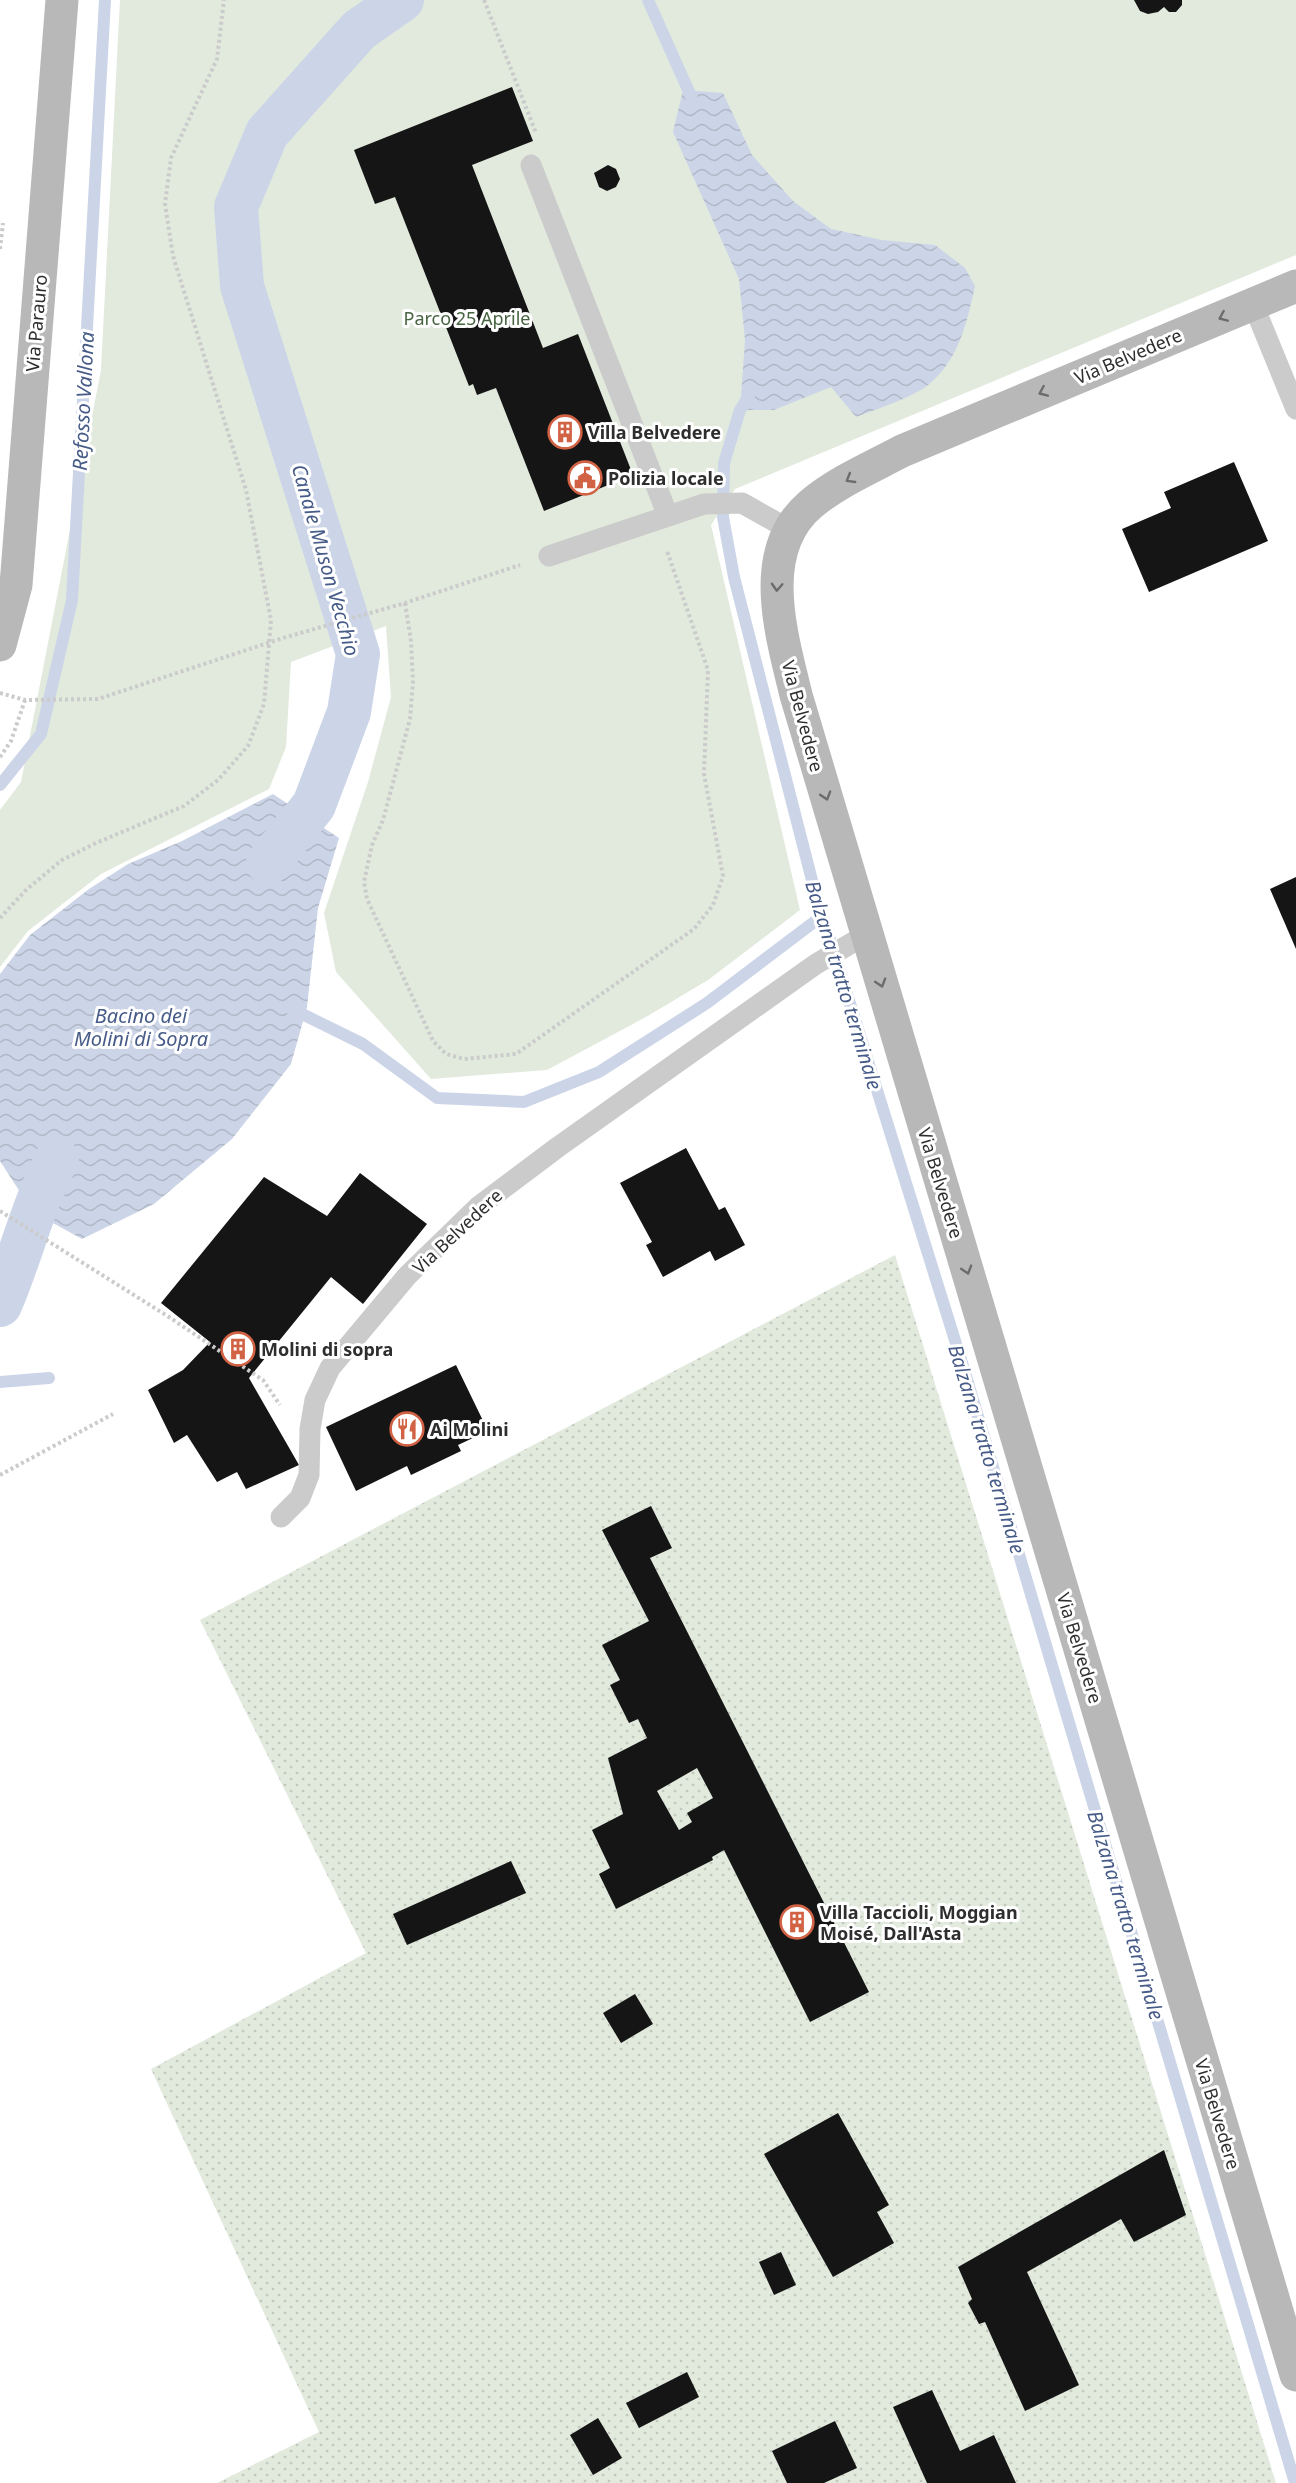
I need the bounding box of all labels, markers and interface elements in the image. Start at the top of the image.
street label: Via Parauro [20,273,52,373]
park label: Parco 25 Aprile [404,306,531,330]
one-way arrow [1218,310,1229,322]
street label: Via Belvedere [1071,323,1185,389]
water label: Refosso Vallona [66,331,100,471]
one-way arrow [1038,385,1049,397]
building icon: Villa Belvedere [547,414,583,450]
place label: Villa Belvedere [588,420,721,444]
public building icon: Polizia locale [567,460,603,496]
water label: Canale Muson Vecchio [286,461,366,659]
place label: Polizia locale [608,466,724,490]
one-way arrow [846,472,856,484]
one-way arrow [770,582,783,591]
street label: Via Belvedere [777,658,829,774]
one-way arrow [819,790,831,801]
water label: Balzana tratto terminale [799,877,889,1093]
one-way arrow [874,977,886,988]
water label: Bacino dei Molini di Sopra [74,1002,208,1052]
street label: Via Belvedere [913,1125,969,1241]
street label: Via Belvedere [407,1183,507,1279]
one-way arrow [960,1265,972,1275]
building icon: Molini di sopra [220,1331,256,1367]
place label: Molini di sopra [261,1337,393,1361]
water label: Balzana tratto terminale [942,1341,1032,1557]
restaurant icon: Ai Molini [389,1411,425,1447]
place label: Ai Molini [430,1417,509,1441]
street label: Via Belvedere [1052,1590,1108,1706]
water label: Balzana tratto terminale [1081,1807,1171,2023]
place label: Villa Taccioli, Moggian Moisé, Dall'Asta [820,1900,1018,1945]
building icon: Villa Taccioli, Moggian Moisé, Dall'Asta [779,1904,815,1940]
street label: Via Belvedere [1190,2056,1246,2172]

